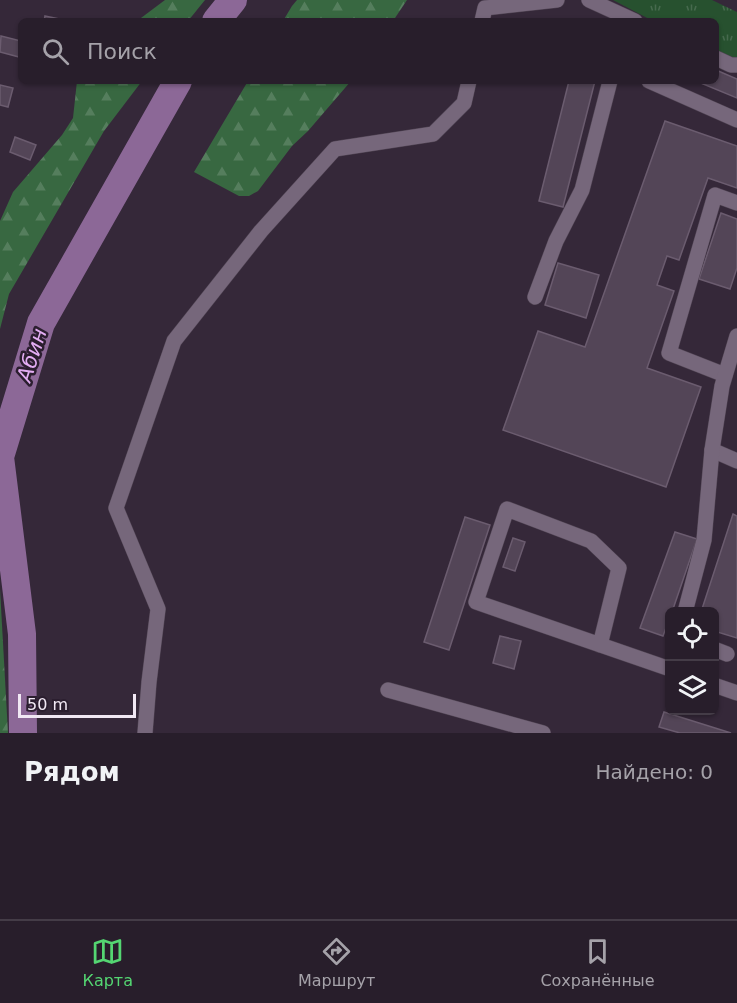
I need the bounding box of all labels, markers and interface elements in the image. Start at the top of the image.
search box [18,18,719,84]
icon: search [39,35,72,68]
text: Поиск [87,39,157,64]
water label: Абин [12,325,52,387]
map controls [665,607,719,715]
button: locate [665,607,719,661]
button: layers [665,661,719,715]
scale bar [18,691,136,718]
text: 50 m [27,695,68,714]
text: Рядом [24,757,120,787]
text: Найдено: 0 [595,760,713,784]
tab: Карта [83,935,133,990]
tab: Маршрут [298,935,375,990]
tab: Сохранённые [540,935,654,990]

